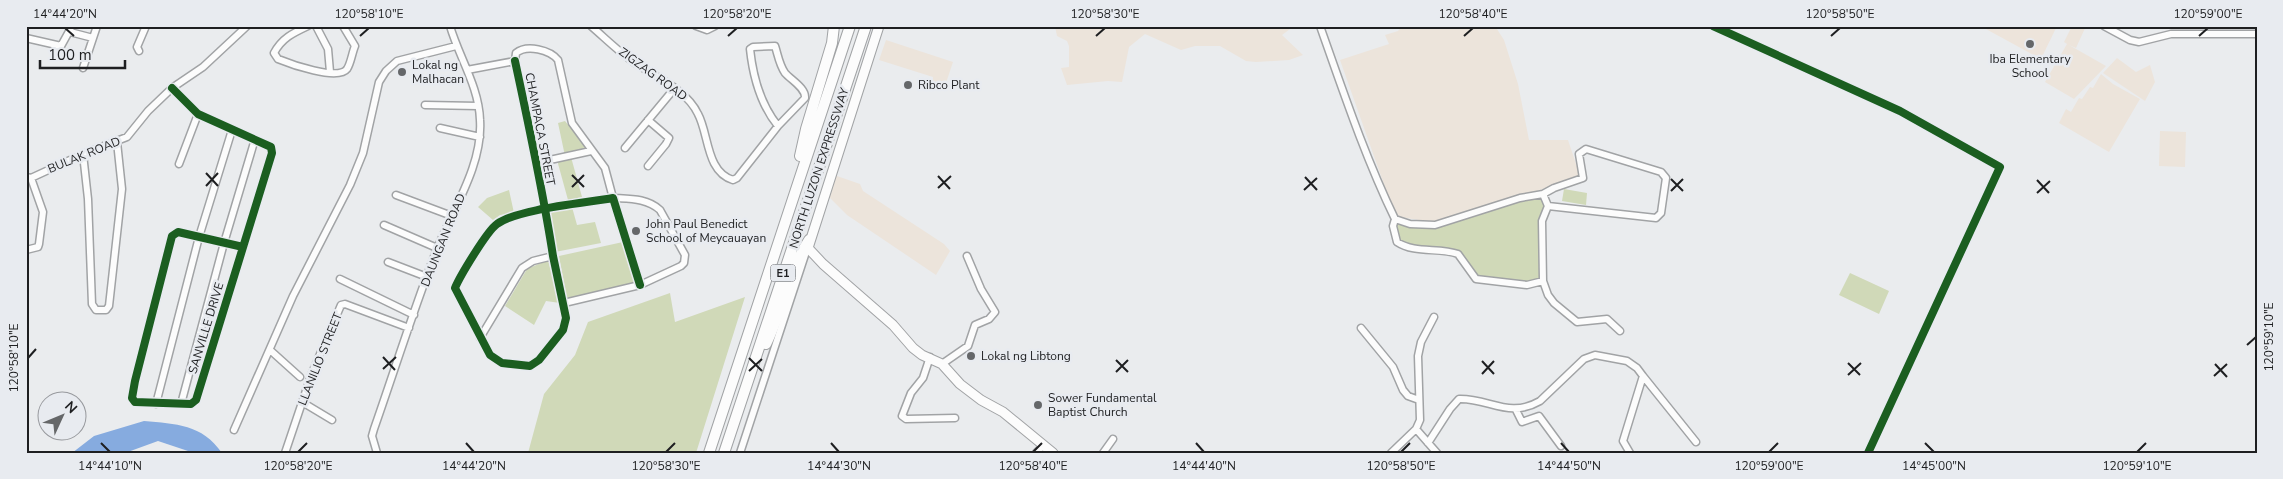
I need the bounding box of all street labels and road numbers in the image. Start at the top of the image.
street label: ZIGZAG ROAD [616,44,690,104]
street label: CHAMPACA STREET [521,71,559,188]
street label: NORTH LUZON EXPRESSWAY [785,85,853,250]
street label: BULAK ROAD [45,133,123,177]
street label: DAUNGAN ROAD [417,191,469,289]
road number: E1 [770,264,796,282]
street label: SANVILLE DRIVE [185,280,227,376]
street label: LLANILIO STREET [294,309,346,408]

